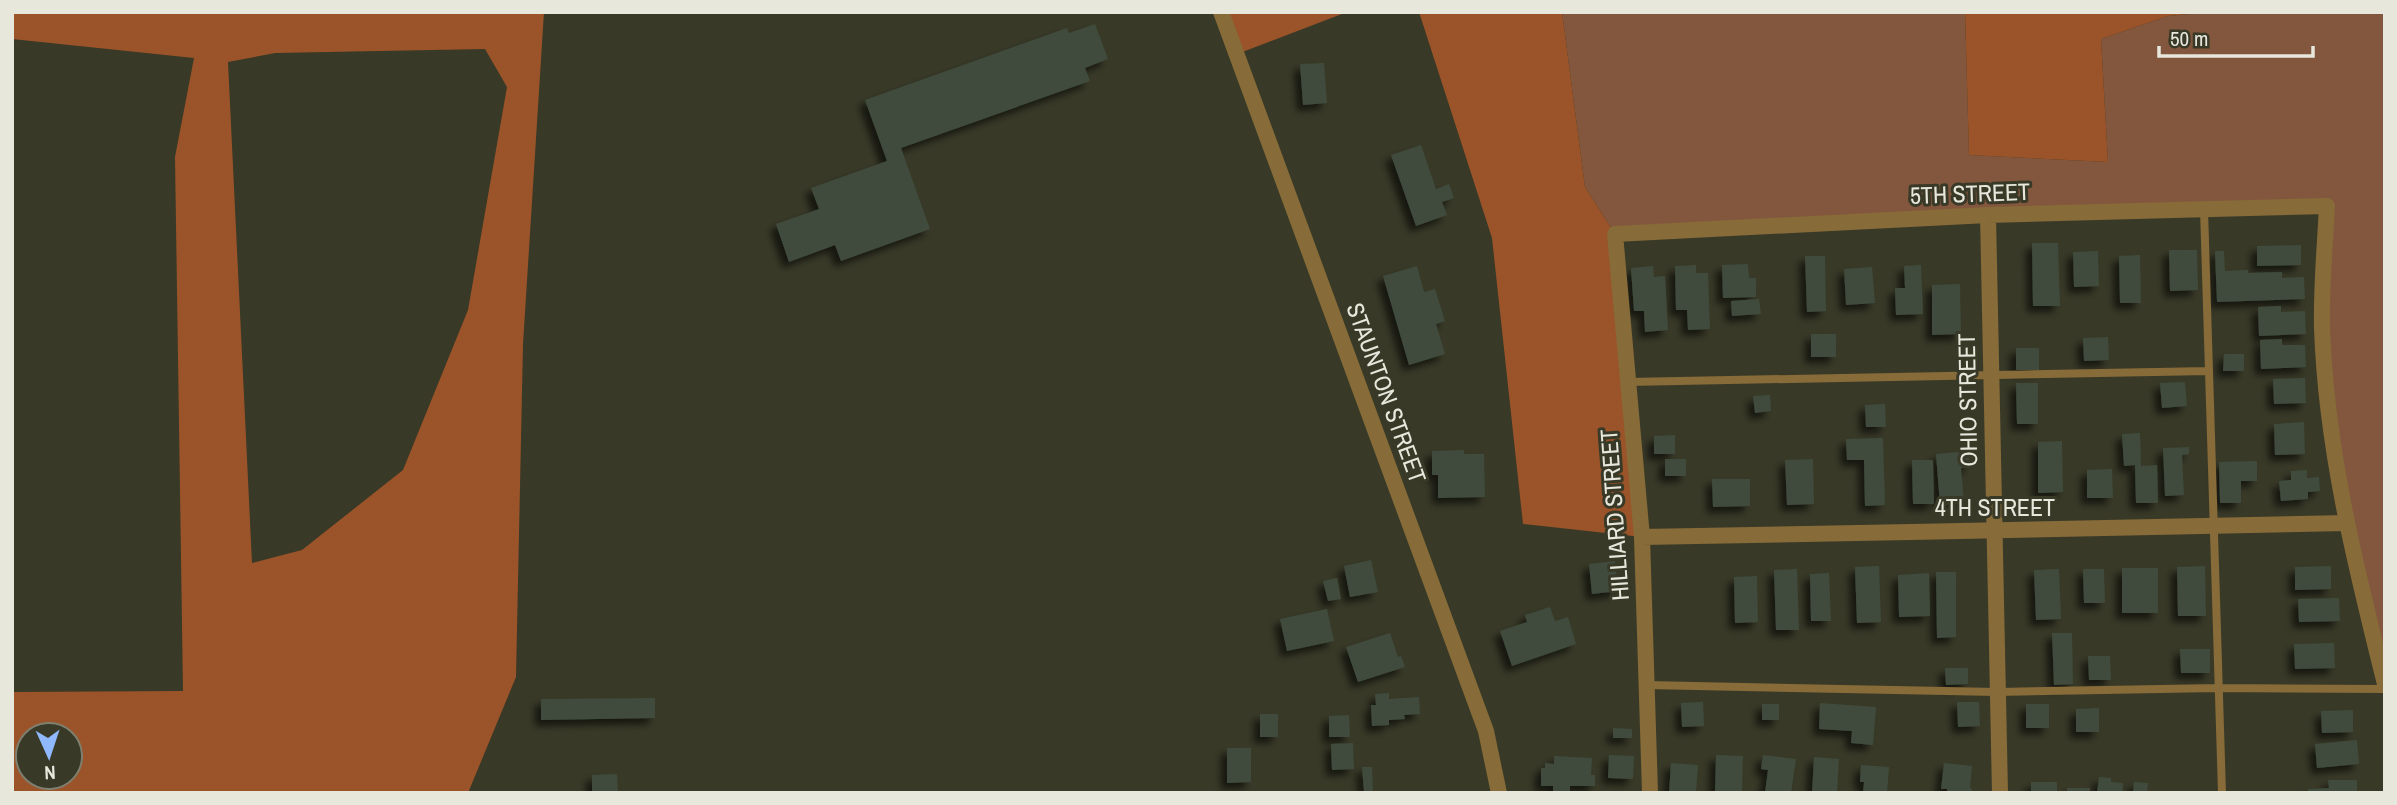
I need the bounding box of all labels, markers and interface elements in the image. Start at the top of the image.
scale bar [2159,14,2313,58]
text: 50 m [2170,24,2208,53]
street label: 5TH STREET [1909,175,2031,211]
street label: STAUNTON STREET [1339,298,1434,487]
street label: OHIO STREET [1950,333,1984,467]
street label: HILLIARD STREET [1592,428,1636,602]
street label: 4TH STREET [1935,491,2055,523]
north arrow [14,721,84,791]
text: N [44,760,56,786]

